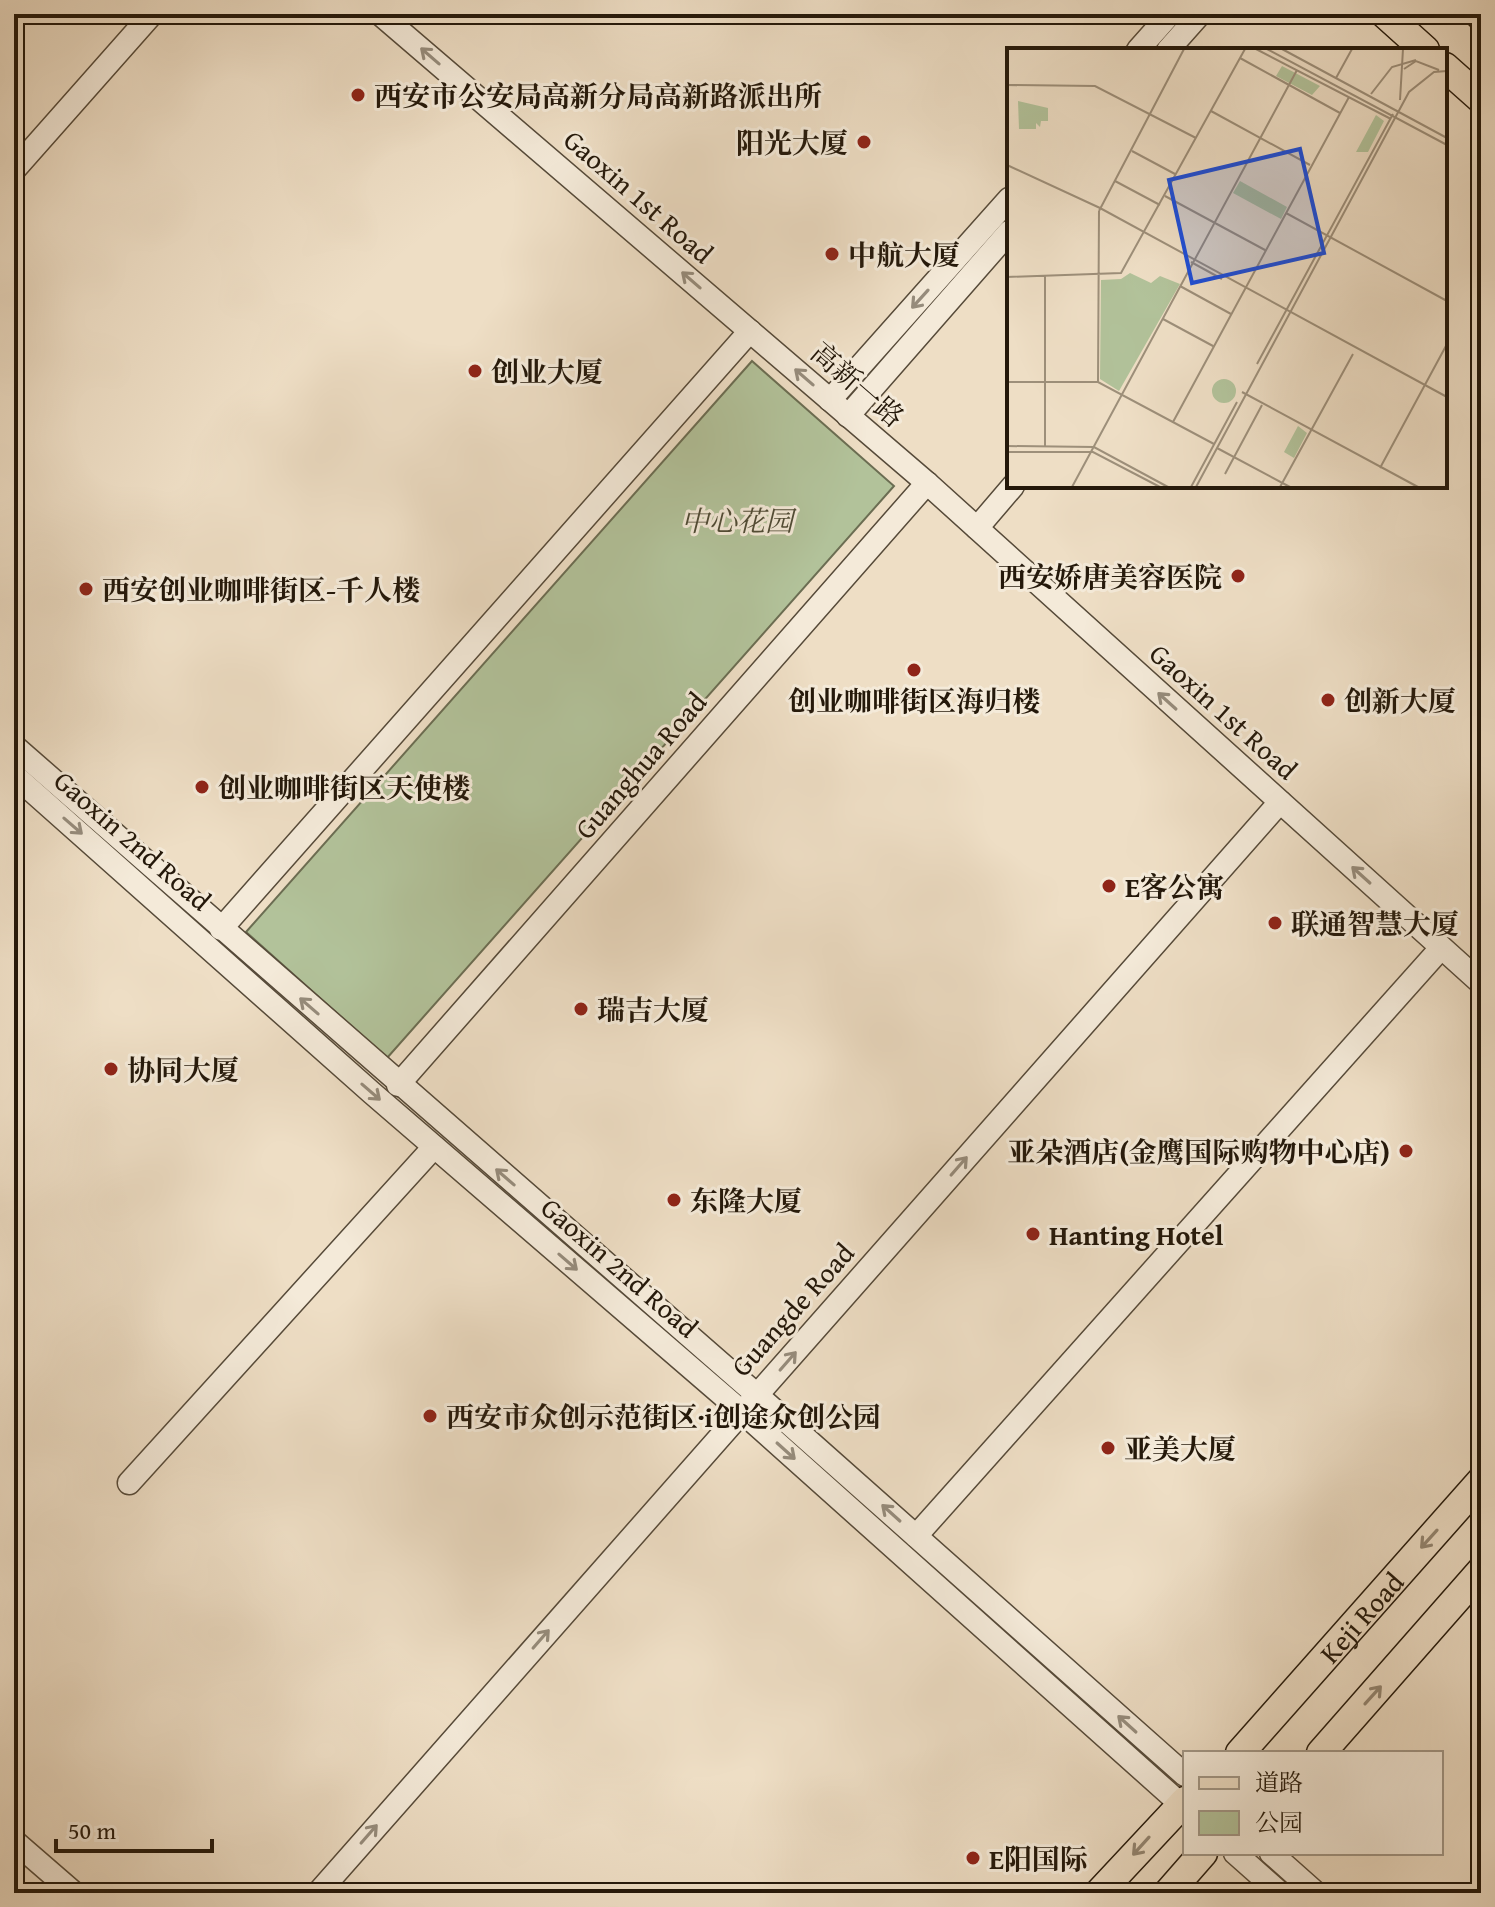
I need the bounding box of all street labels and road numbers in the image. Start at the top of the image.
street label: Gaoxin 1st Road [555,119,723,273]
street label: 高新一路 [802,332,914,436]
street label: Gaoxin 1st Road [1141,633,1307,789]
street label: Guanghua Road [564,682,716,848]
street label: Gaoxin 2nd Road [45,760,221,920]
street label: Gaoxin 2nd Road [532,1187,708,1347]
street label: Guangde Road [721,1233,863,1385]
street label: Keji Road [1309,1562,1413,1672]

